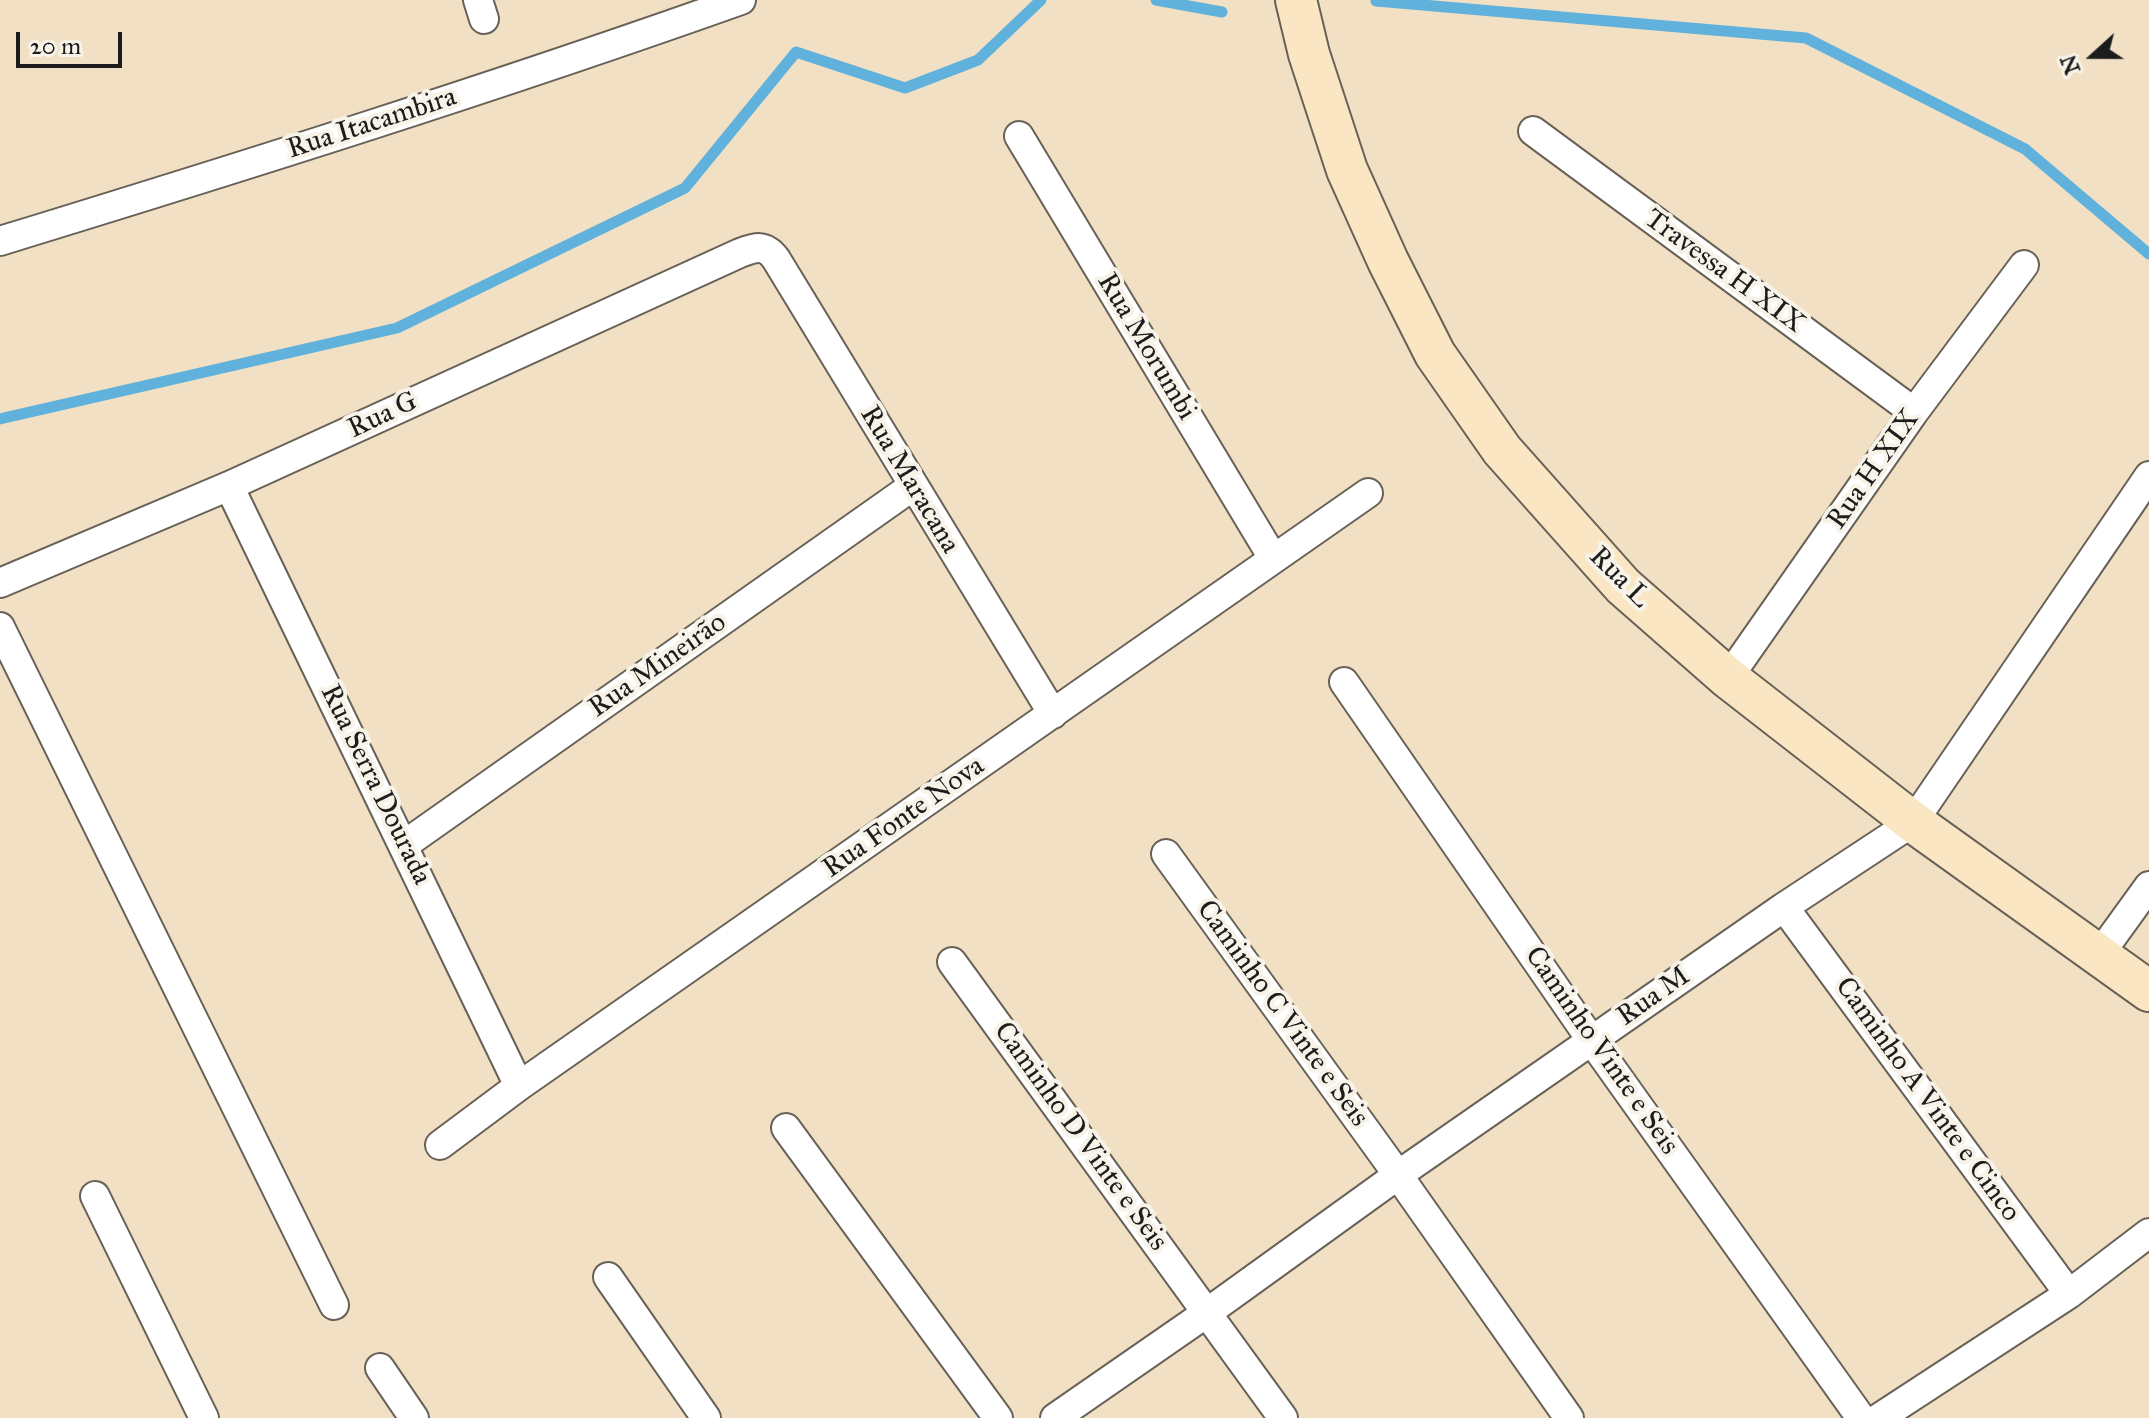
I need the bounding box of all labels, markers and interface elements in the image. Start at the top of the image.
scale bar [20,16,126,66]
north arrow [2053,16,2133,96]
text: 20 m [30,31,81,61]
text: N [2054,51,2086,78]
street label: Rua Itacambira [283,81,461,167]
street label: Travessa H XIX [1638,203,1810,341]
street label: Rua Morumbi [1089,268,1203,426]
street label: Rua G [343,385,423,447]
street label: Rua Maracana [852,400,966,560]
street label: Rua H XIX [1821,404,1927,536]
street label: Rua L [1581,540,1657,616]
street label: Rua Mineirão [583,606,733,726]
street label: Rua Serra Dourada [312,679,438,891]
street label: Rua Fonte Nova [817,750,991,886]
street label: Caminho C Vinte e Seis [1189,894,1375,1134]
street label: Caminho Vinte e Seis [1517,941,1685,1161]
street label: Rua M [1611,960,1697,1034]
street label: Caminho A Vinte e Cinco [1827,971,2027,1229]
street label: Caminho D Vinte e Seis [986,1016,1174,1258]

